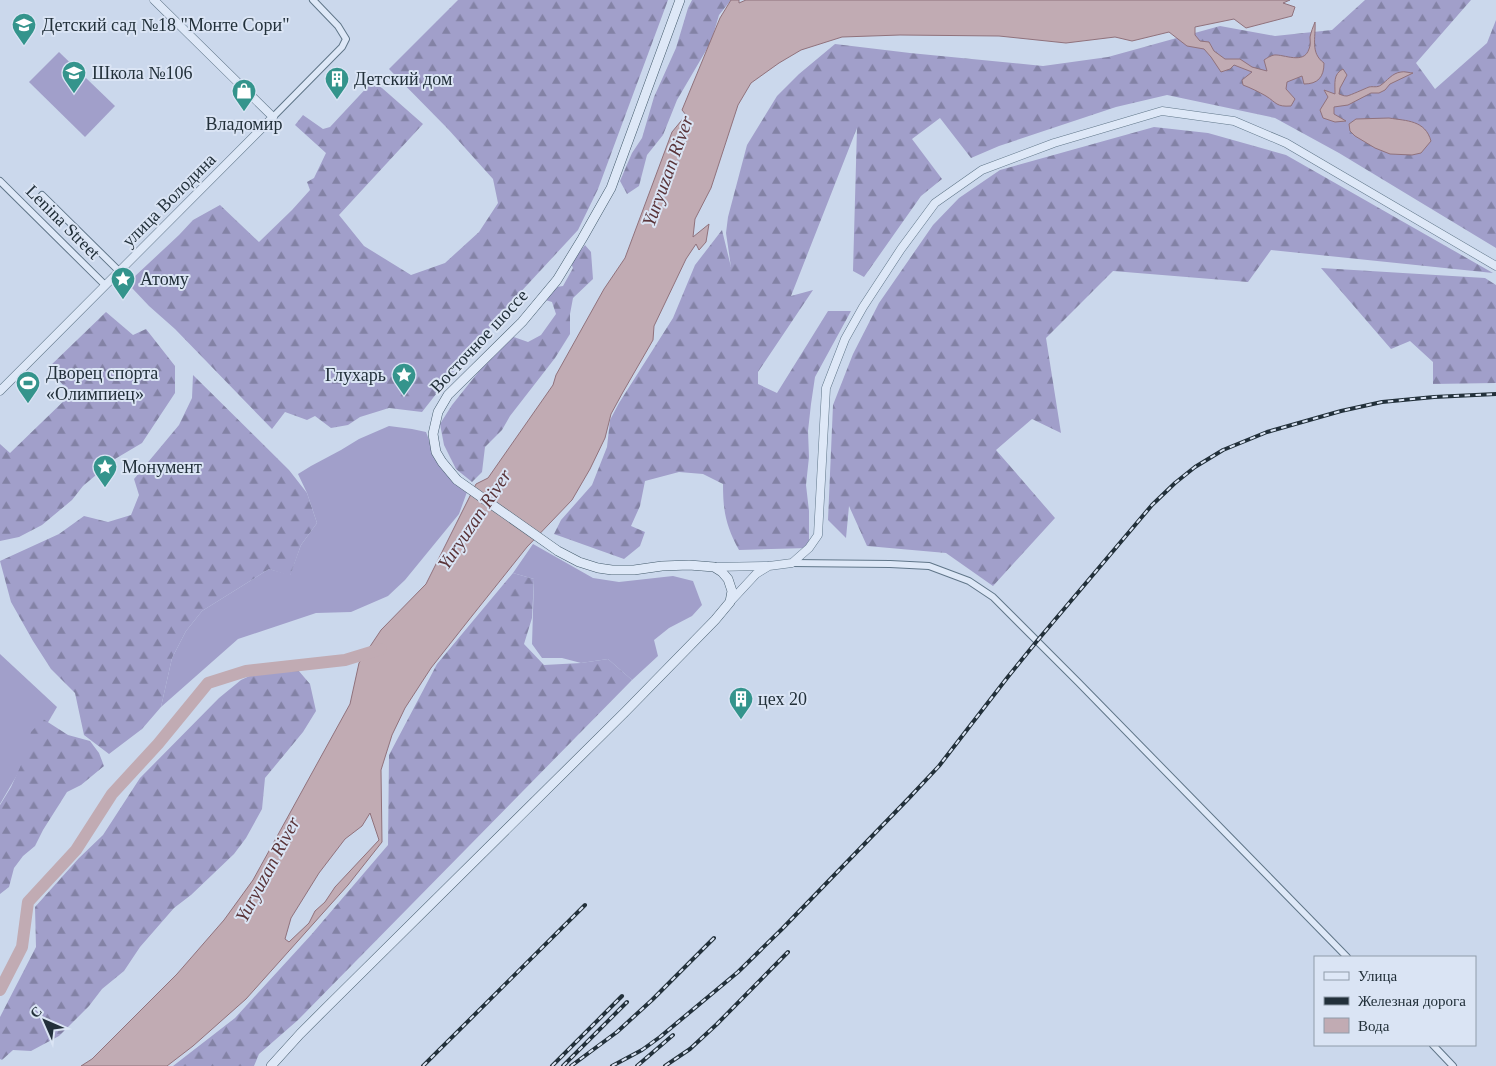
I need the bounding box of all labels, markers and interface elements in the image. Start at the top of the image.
school or university icon: Детский сад №18 "Монте Сори" [11,12,37,46]
place label: Детский сад №18 "Монте Сори" [42,15,289,35]
school or university icon: Школа №106 [61,60,87,94]
place label: Школа №106 [92,63,192,83]
building icon: Детский дом [324,66,350,100]
place label: Детский дом [354,69,452,89]
shop icon: Владомир [231,78,257,112]
water label: Yuryuzan River [638,113,697,229]
place label: Владомир [206,114,282,134]
street label: улица Володина [118,149,220,251]
street label: Lenina Street [22,181,104,263]
place icon: Атому [110,266,136,300]
place label: Атому [140,269,189,289]
street label: Восточное шоссе [426,285,532,397]
place icon: Глухарь [391,362,417,396]
place label: Дворец спорта «Олимпиец» [46,363,158,404]
place label: Глухарь [325,365,386,385]
sports icon: Дворец спорта «Олимпиец» [15,370,41,404]
place icon: Монумент [92,454,118,488]
place label: Монумент [122,457,202,477]
water label: Yuryuzan River [433,465,516,573]
building icon: цех 20 [728,686,754,720]
place label: цех 20 [758,689,807,709]
water label: Yuryuzan River [231,813,304,925]
legend [1314,956,1476,1046]
text: Улица [1358,968,1397,984]
text: Железная дорога [1358,993,1466,1009]
north arrow [20,996,70,1046]
text: С [27,1003,45,1021]
text: Вода [1358,1018,1390,1034]

